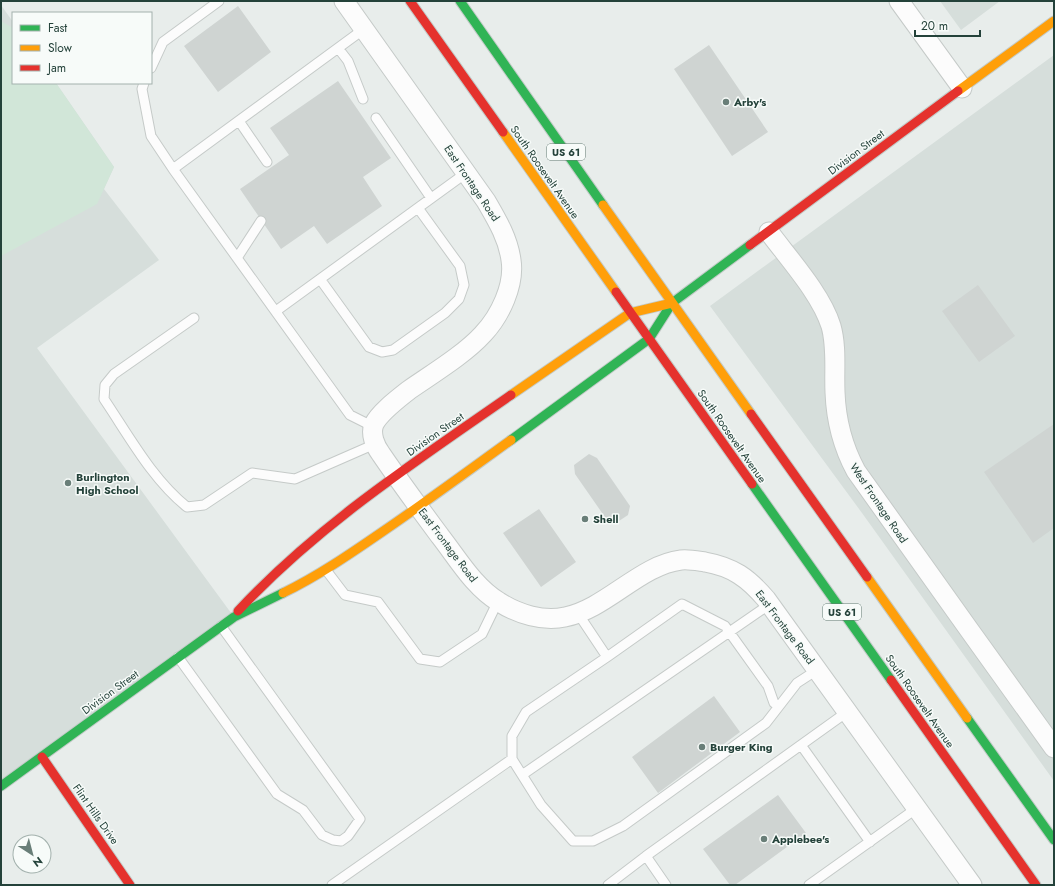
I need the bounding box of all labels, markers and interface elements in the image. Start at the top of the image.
legend [12,12,152,84]
scale bar [915,12,980,38]
text: 20 m [921,17,948,35]
text: Fast [48,19,67,37]
text: Slow [48,39,73,57]
text: Jam [46,59,66,77]
place label: Arby's [733,94,766,110]
marker: Arby's [721,97,731,107]
street label: South Roosevelt Avenue [507,122,583,222]
street label: Division Street [825,125,888,178]
street label: East Frontage Road [440,142,504,224]
road number: US 61 [547,144,585,160]
street label: South Roosevelt Avenue [694,386,770,486]
street label: Division Street [403,408,467,460]
street label: West Frontage Road [846,460,912,546]
place label: Burlington High School [76,469,138,498]
marker: Burlington High School [63,478,73,488]
street label: East Frontage Road [415,505,481,585]
place label: Shell [593,511,618,527]
marker: Shell [580,514,590,524]
street label: East Frontage Road [752,587,818,667]
road number: US 61 [823,604,861,620]
street label: South Roosevelt Avenue [882,651,958,751]
street label: Division Street [78,666,142,718]
place label: Burger King [710,739,773,755]
marker: Burger King [697,742,707,752]
street label: Flint Hills Drive [69,781,123,848]
place label: Applebee's [771,831,829,847]
north arrow [12,834,52,874]
marker: Applebee's [759,834,769,844]
text: N [30,853,46,871]

